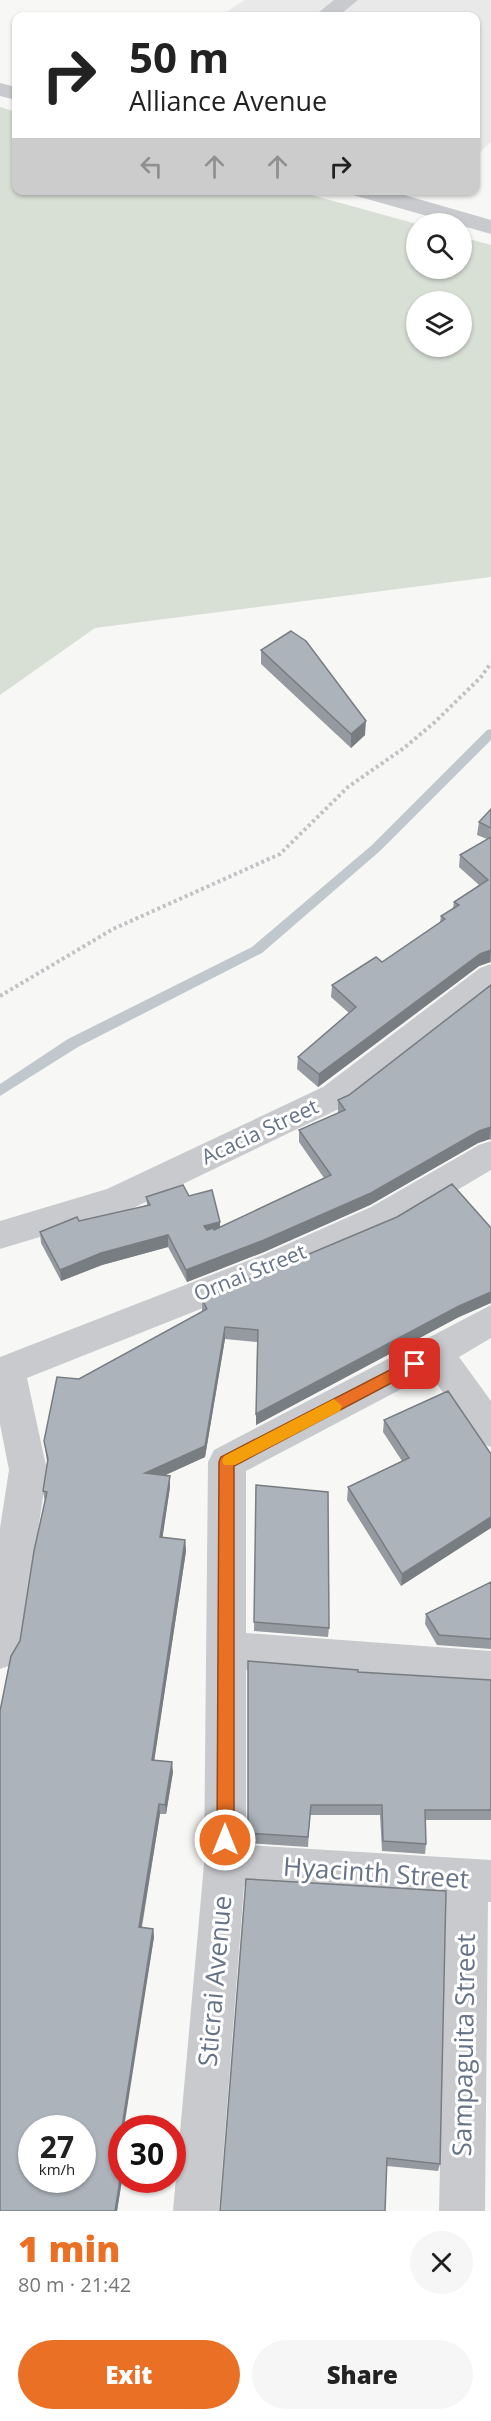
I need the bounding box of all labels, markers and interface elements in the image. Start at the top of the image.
text: 50 m [129,28,229,85]
icon: right [30,36,108,114]
text: Alliance Avenue [129,82,327,119]
icon: left [135,150,168,183]
icon: ahead [198,150,231,183]
icon: ahead [261,150,294,183]
icon: right [324,150,357,183]
map controls [406,213,472,357]
button: search [406,213,472,279]
button: layers [406,291,472,357]
street label: Acacia Street [196,1092,323,1170]
street label: Ornai Street [189,1237,310,1307]
pin [389,1338,440,1389]
icon: arrive [398,1347,431,1380]
position arrow [193,1808,257,1872]
street label: Hyacinth Street [282,1848,470,1896]
street label: Sticrai Avenue [189,1894,239,2068]
street label: Sampaguita Street [443,1933,483,2157]
speed limit sign: 30 [108,2115,186,2193]
text: 27 [40,2126,74,2167]
text: km/h [39,2159,75,2179]
text: 1 min [18,2224,120,2273]
button: close [410,2231,473,2294]
text: 80 m · 21:42 [18,2271,131,2298]
button: Exit [18,2340,240,2409]
button: Share [252,2340,473,2409]

